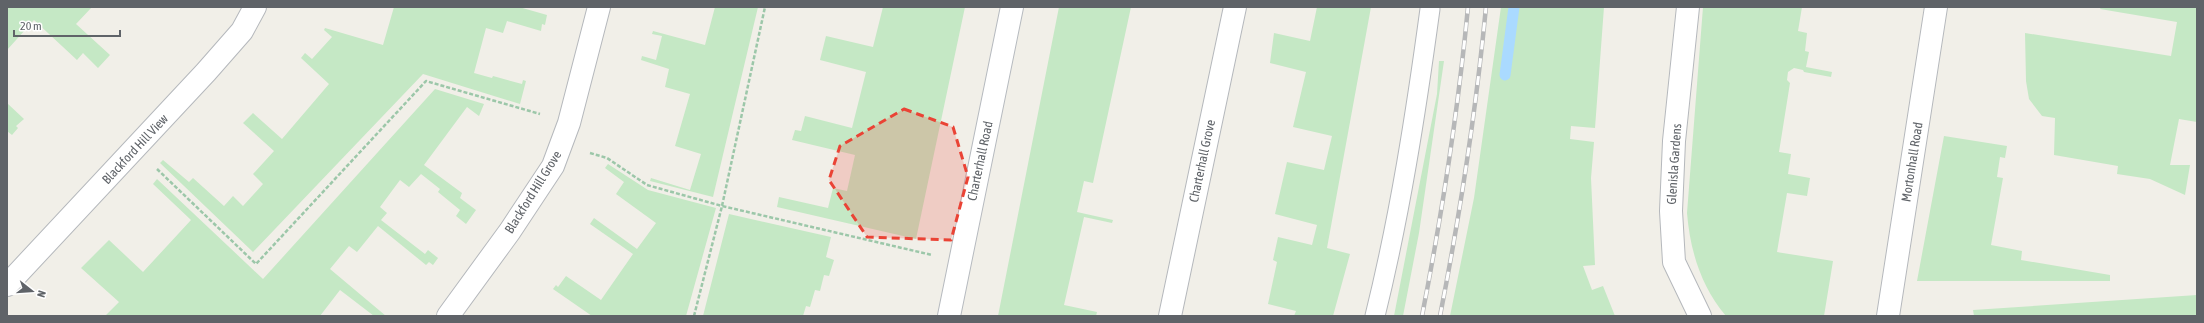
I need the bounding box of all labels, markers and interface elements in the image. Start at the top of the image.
scale bar [14,12,120,38]
text: 20 m [20,19,42,33]
street label: Blackford Hill View [99,111,171,187]
street label: Charterhall Grove [1186,118,1218,204]
street label: Charterhall Road [964,120,996,202]
street label: Mortonhall Road [1898,121,1926,203]
street label: Glenisla Gardens [1664,123,1684,205]
street label: Blackford Hill Grove [502,148,565,236]
north arrow [12,271,52,311]
text: N [35,289,48,299]

